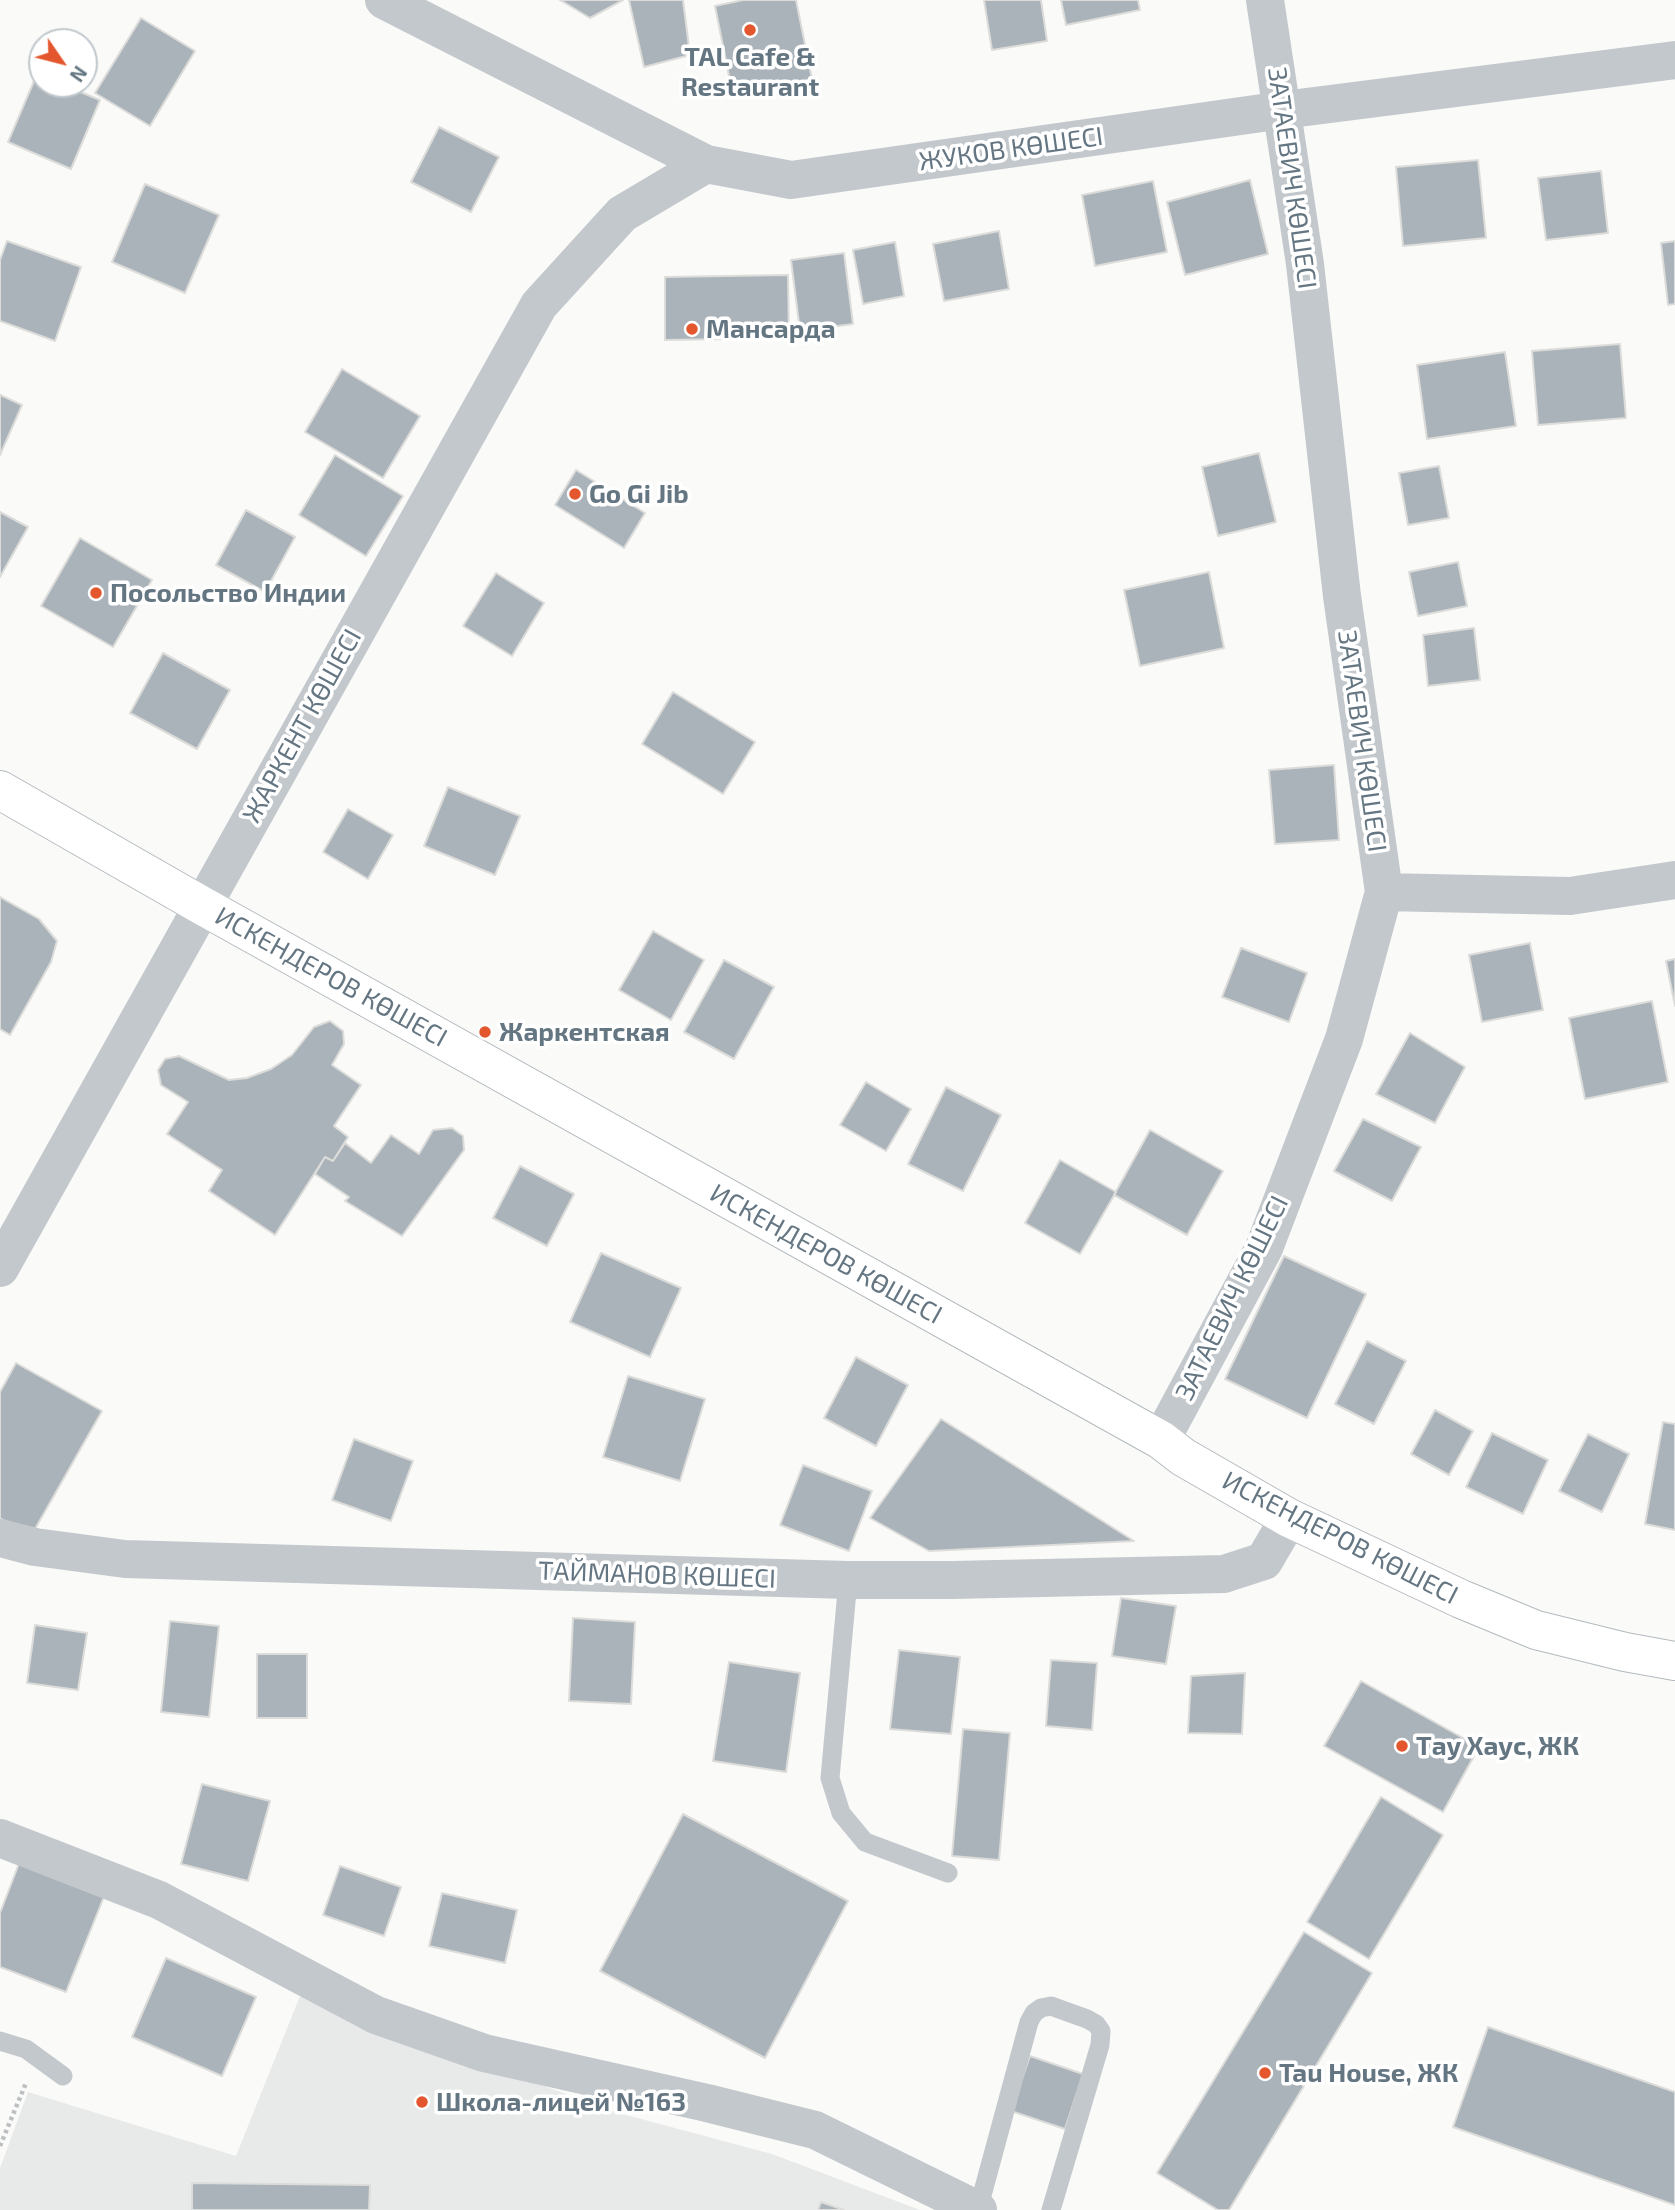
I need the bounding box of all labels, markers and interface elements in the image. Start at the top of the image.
marker: TAL Cafe & Restaurant [742,22,758,38]
north arrow [28,28,98,98]
place label: TAL Cafe & Restaurant [681,41,819,102]
text: N [66,62,92,86]
street label: ЗАТАЕВИЧ КӨШЕСІ [1261,65,1323,291]
street label: ЖУКОВ КӨШЕСІ [917,121,1105,177]
place label: Мансарда [706,313,836,345]
marker: Мансарда [684,321,700,337]
place label: Go Gi Jib [589,478,689,510]
marker: Go Gi Jib [567,486,583,502]
place label: Посольство Индии [110,577,346,609]
marker: Посольство Индии [88,585,104,601]
street label: ЖАРКЕНТ КӨШЕСІ [236,624,368,828]
street label: ЗАТАЕВИЧ КӨШЕСІ [1331,628,1393,854]
street label: ИСКЕНДЕРОВ КӨШЕСІ [210,900,452,1054]
place label: Жаркентская [499,1016,670,1048]
marker: Жаркентская [477,1024,493,1040]
street label: ИСКЕНДЕРОВ КӨШЕСІ [705,1177,947,1331]
street label: ЗАТАЕВИЧ КӨШЕСІ [1169,1191,1295,1405]
street label: ИСКЕНДЕРОВ КӨШЕСІ [1217,1465,1463,1611]
street label: ТАЙМАНОВ КӨШЕСІ [538,1555,776,1595]
place label: Тау Хаус, ЖК [1416,1730,1579,1762]
marker: Тау Хаус, ЖК [1394,1738,1410,1754]
place label: Tau House, ЖК [1279,2057,1458,2089]
marker: Tau House, ЖК [1257,2065,1273,2081]
place label: Школа-лицей №163 [436,2086,686,2118]
marker: Школа-лицей №163 [414,2094,430,2110]

